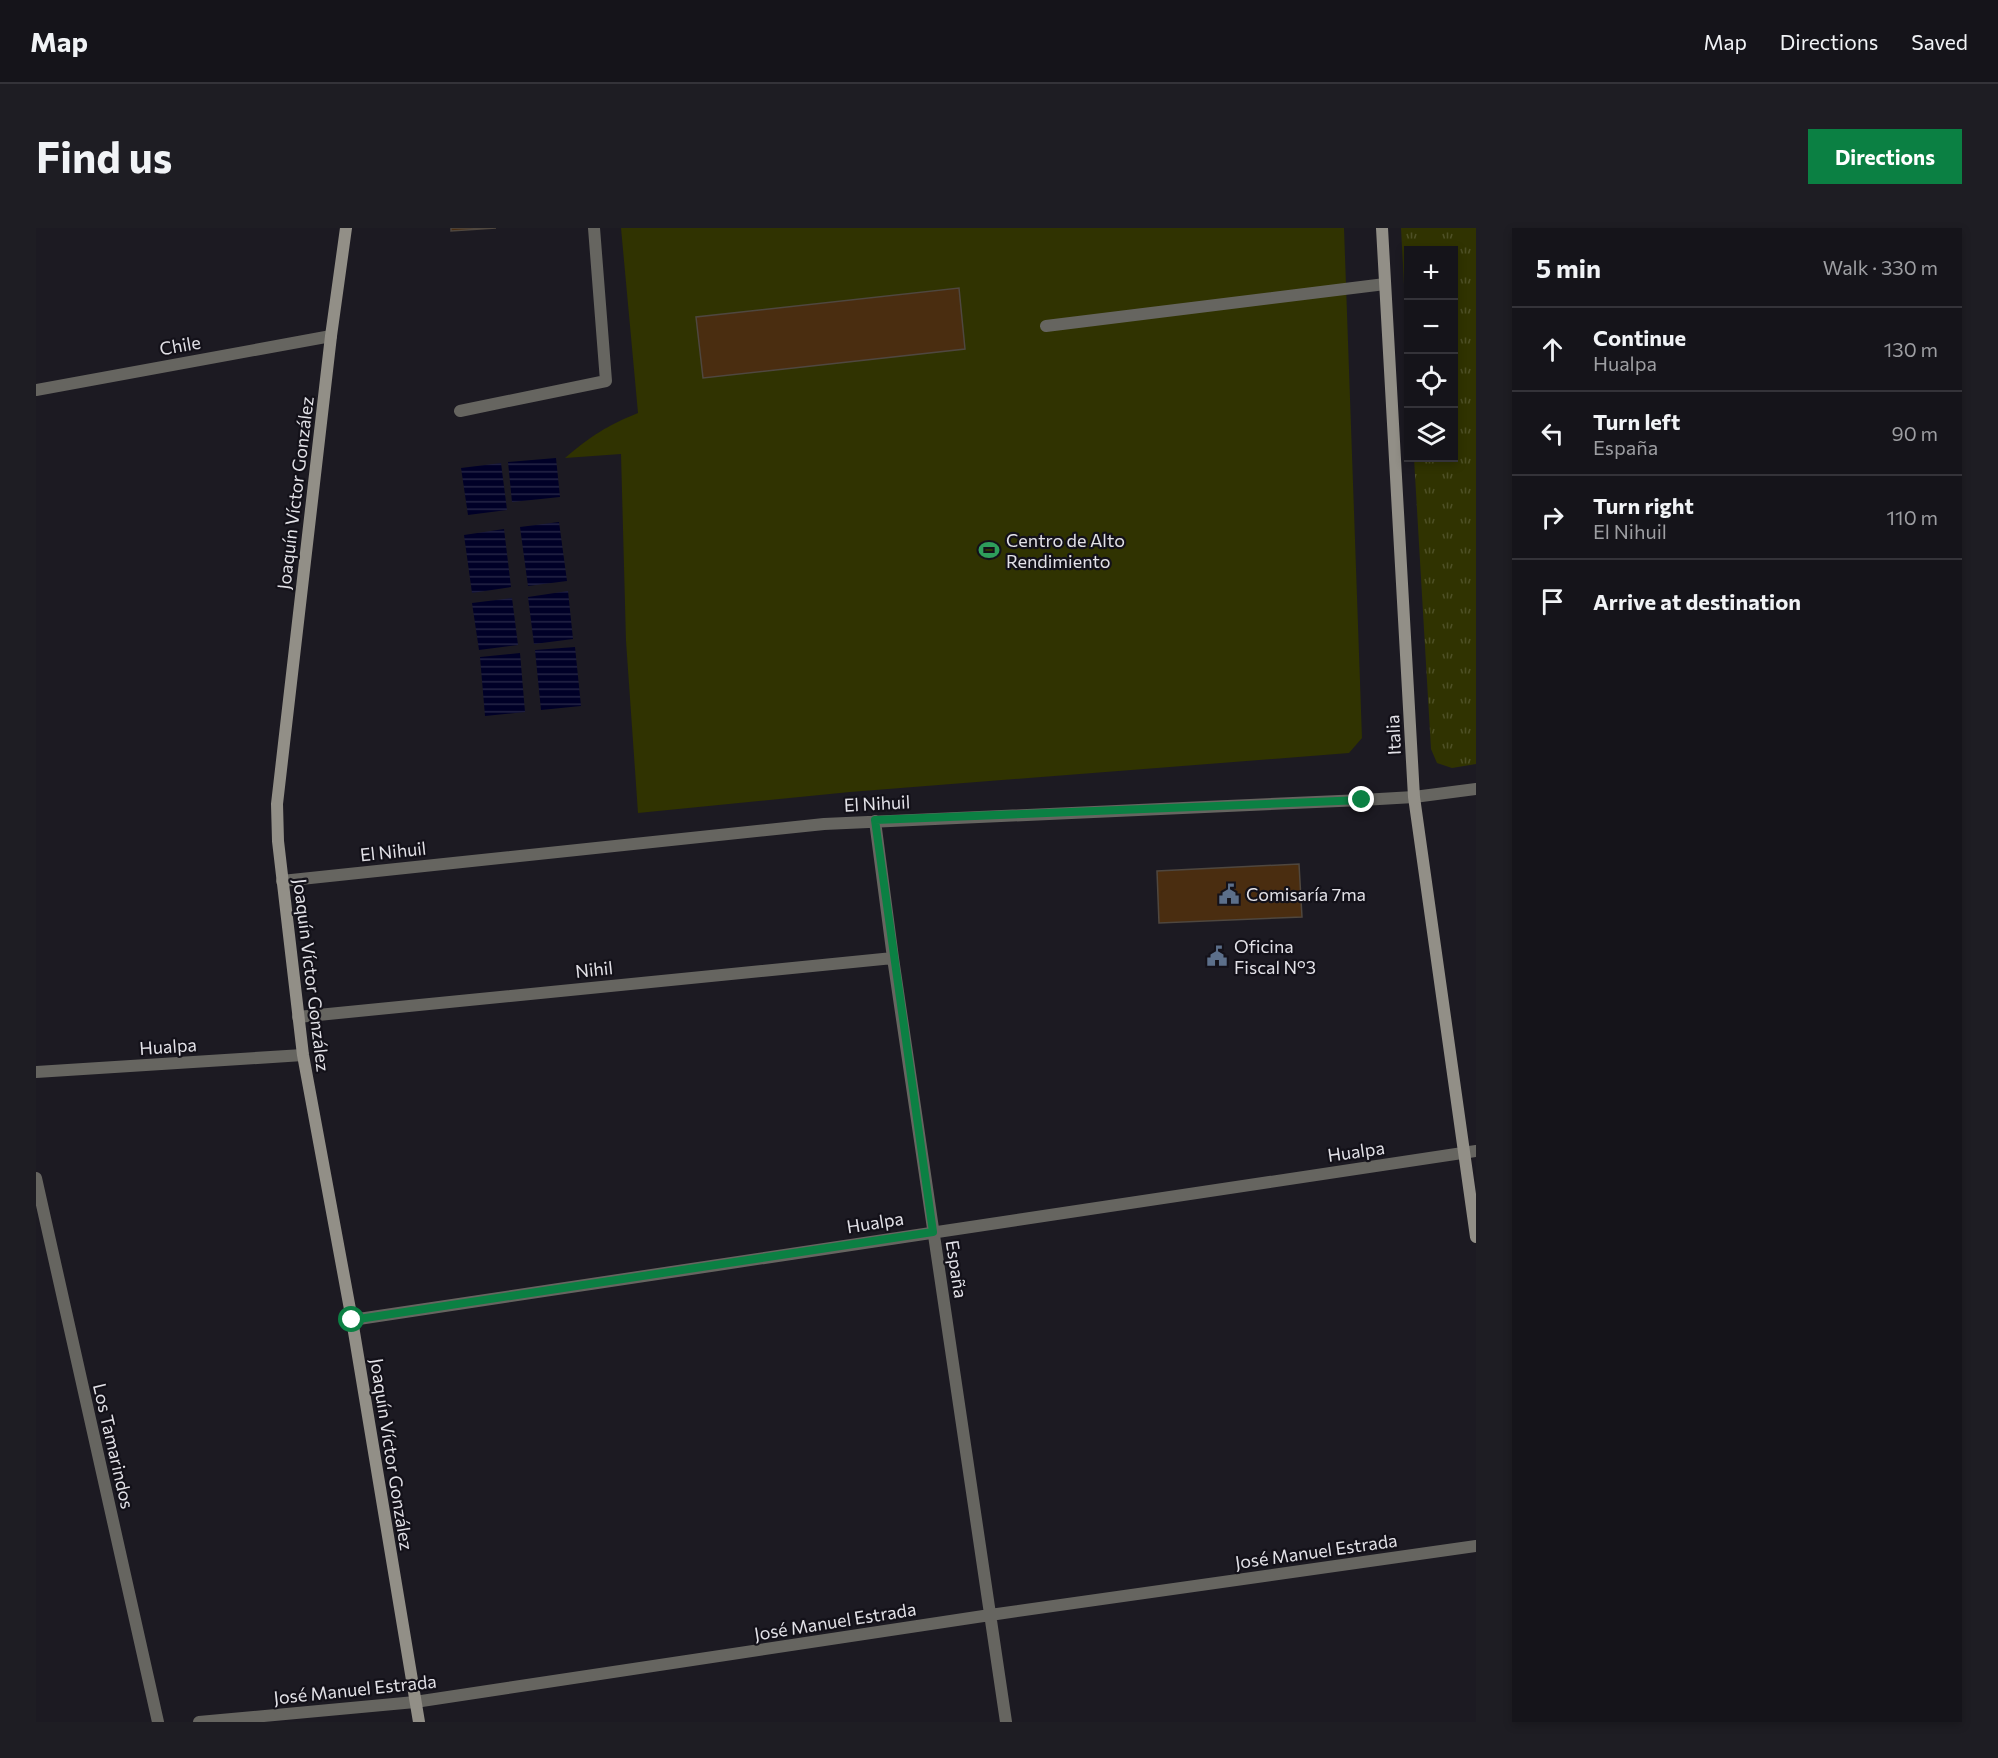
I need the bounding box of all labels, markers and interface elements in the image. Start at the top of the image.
text: Map [30,24,88,58]
text: Map [1704,29,1747,54]
text: Directions [1780,29,1878,54]
text: Saved [1911,29,1968,54]
button: Directions [1808,129,1962,184]
text: Find us [36,130,172,182]
map controls [1404,246,1458,462]
button: + [1404,246,1458,300]
text: 5 min [1536,252,1601,283]
text: Walk · 330 m [1823,255,1938,279]
button: − [1404,300,1458,354]
text: Continue [1593,324,1686,351]
street label: Chile [158,331,202,359]
icon: ahead [1536,333,1569,366]
text: 130 m [1884,337,1938,361]
text: Hualpa [1593,351,1657,375]
button: locate [1404,354,1458,408]
street label: Joaquín Víctor González [272,395,318,591]
button: layers [1404,408,1458,462]
text: Turn left [1593,408,1680,435]
icon: left [1536,417,1569,450]
text: 90 m [1892,421,1938,445]
text: España [1593,435,1658,459]
text: Turn right [1593,492,1694,519]
icon: right [1536,501,1569,534]
text: 110 m [1887,505,1938,529]
text: El Nihuil [1593,519,1667,543]
place label: Centro de Alto Rendimiento [1006,529,1125,572]
sports icon: Centro de Alto Rendimiento [977,538,1001,562]
icon: arrive [1536,585,1569,618]
text: Arrive at destination [1593,588,1801,615]
street label: Italia [1381,714,1405,756]
route end [1348,786,1374,812]
street label: El Nihuil [843,790,911,816]
street label: El Nihuil [359,837,427,865]
street label: Joaquín Víctor González [289,877,335,1073]
public building icon: Comisaría 7ma [1217,882,1241,906]
place label: Comisaría 7ma [1246,883,1366,905]
place label: Oficina Fiscal N°3 [1234,935,1316,978]
public building icon: Oficina Fiscal N°3 [1205,944,1229,968]
street label: Nihil [574,956,614,982]
street label: Hualpa [139,1033,197,1059]
street label: Hualpa [1326,1136,1386,1166]
street label: Hualpa [845,1207,905,1237]
street label: España [942,1238,972,1300]
route start [338,1306,364,1332]
street label: Joaquín Víctor González [366,1356,418,1552]
street label: Los Tamarindos [89,1381,139,1511]
street label: José Manuel Estrada [1233,1529,1399,1573]
street label: José Manuel Estrada [752,1597,918,1645]
street label: José Manuel Estrada [272,1670,438,1708]

